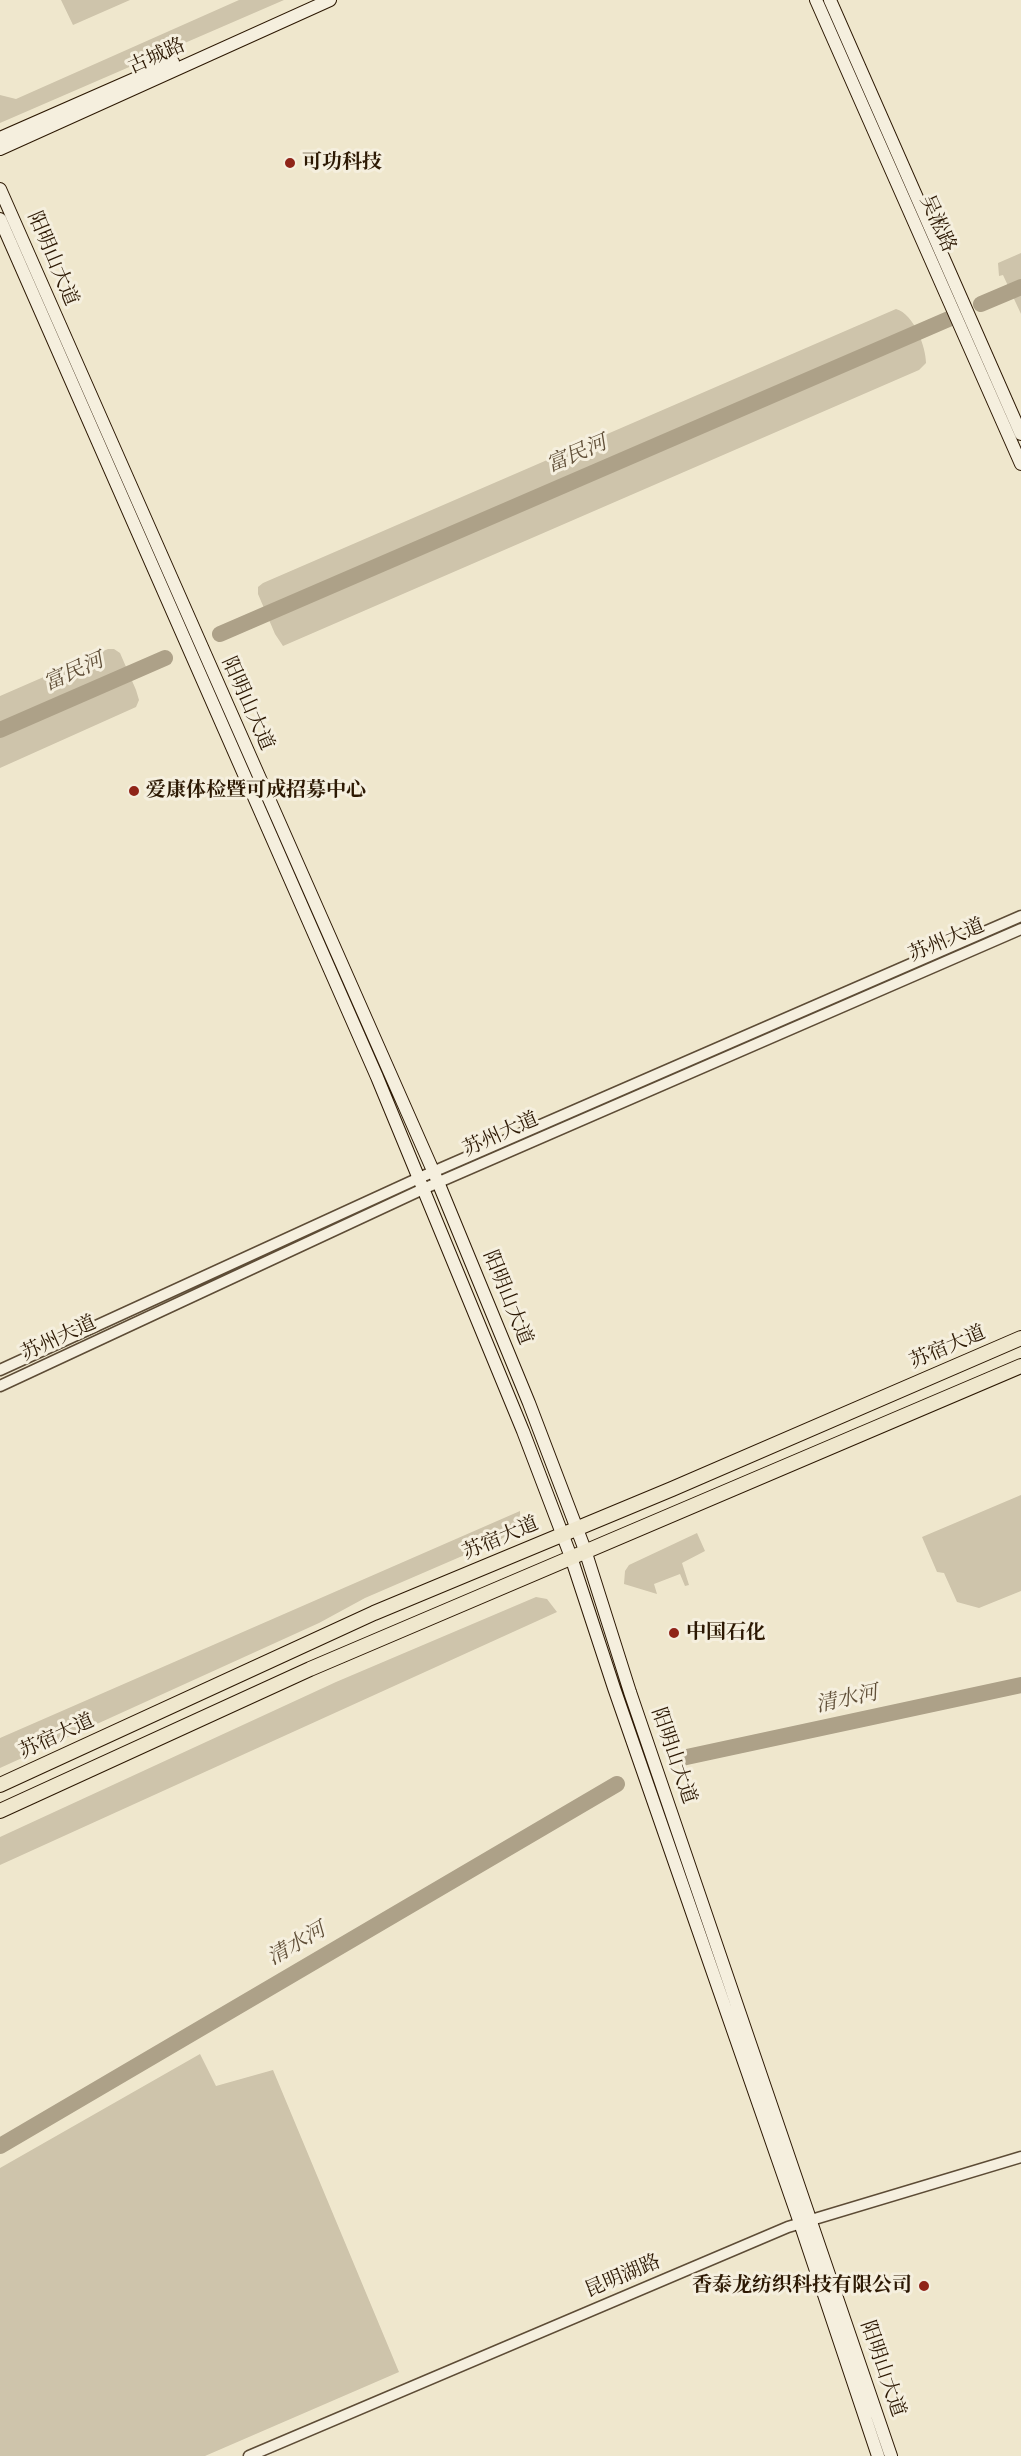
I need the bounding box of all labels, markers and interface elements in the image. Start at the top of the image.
street label: 古城路 [125,34,189,80]
place label: 可功科技 [302,151,382,175]
marker: 可功科技 [283,156,297,170]
street label: 吴淞路 [914,192,960,256]
street label: 阳明山大道 [21,208,83,310]
water label: 富民河 [543,431,611,479]
water label: 富民河 [40,649,108,697]
street label: 阳明山大道 [216,653,278,755]
place label: 爱康体检暨可成招募中心 [146,779,366,803]
marker: 爱康体检暨可成招募中心 [127,784,141,798]
street label: 苏州大道 [905,914,989,968]
street label: 苏州大道 [460,1108,542,1162]
street label: 阳明山大道 [477,1247,537,1349]
street label: 苏州大道 [18,1311,100,1367]
street label: 苏宿大道 [906,1321,990,1375]
street label: 苏宿大道 [459,1512,543,1566]
place label: 中国石化 [686,1621,766,1645]
marker: 中国石化 [667,1626,681,1640]
water label: 清水河 [814,1681,880,1719]
street label: 阳明山大道 [645,1705,701,1807]
street label: 苏宿大道 [16,1709,98,1765]
water label: 清水河 [263,1918,331,1972]
street label: 昆明湖路 [581,2250,665,2304]
place label: 香泰龙纺织科技有限公司 [692,2274,912,2298]
marker: 香泰龙纺织科技有限公司 [917,2279,931,2293]
street label: 阳明山大道 [854,2318,910,2420]

